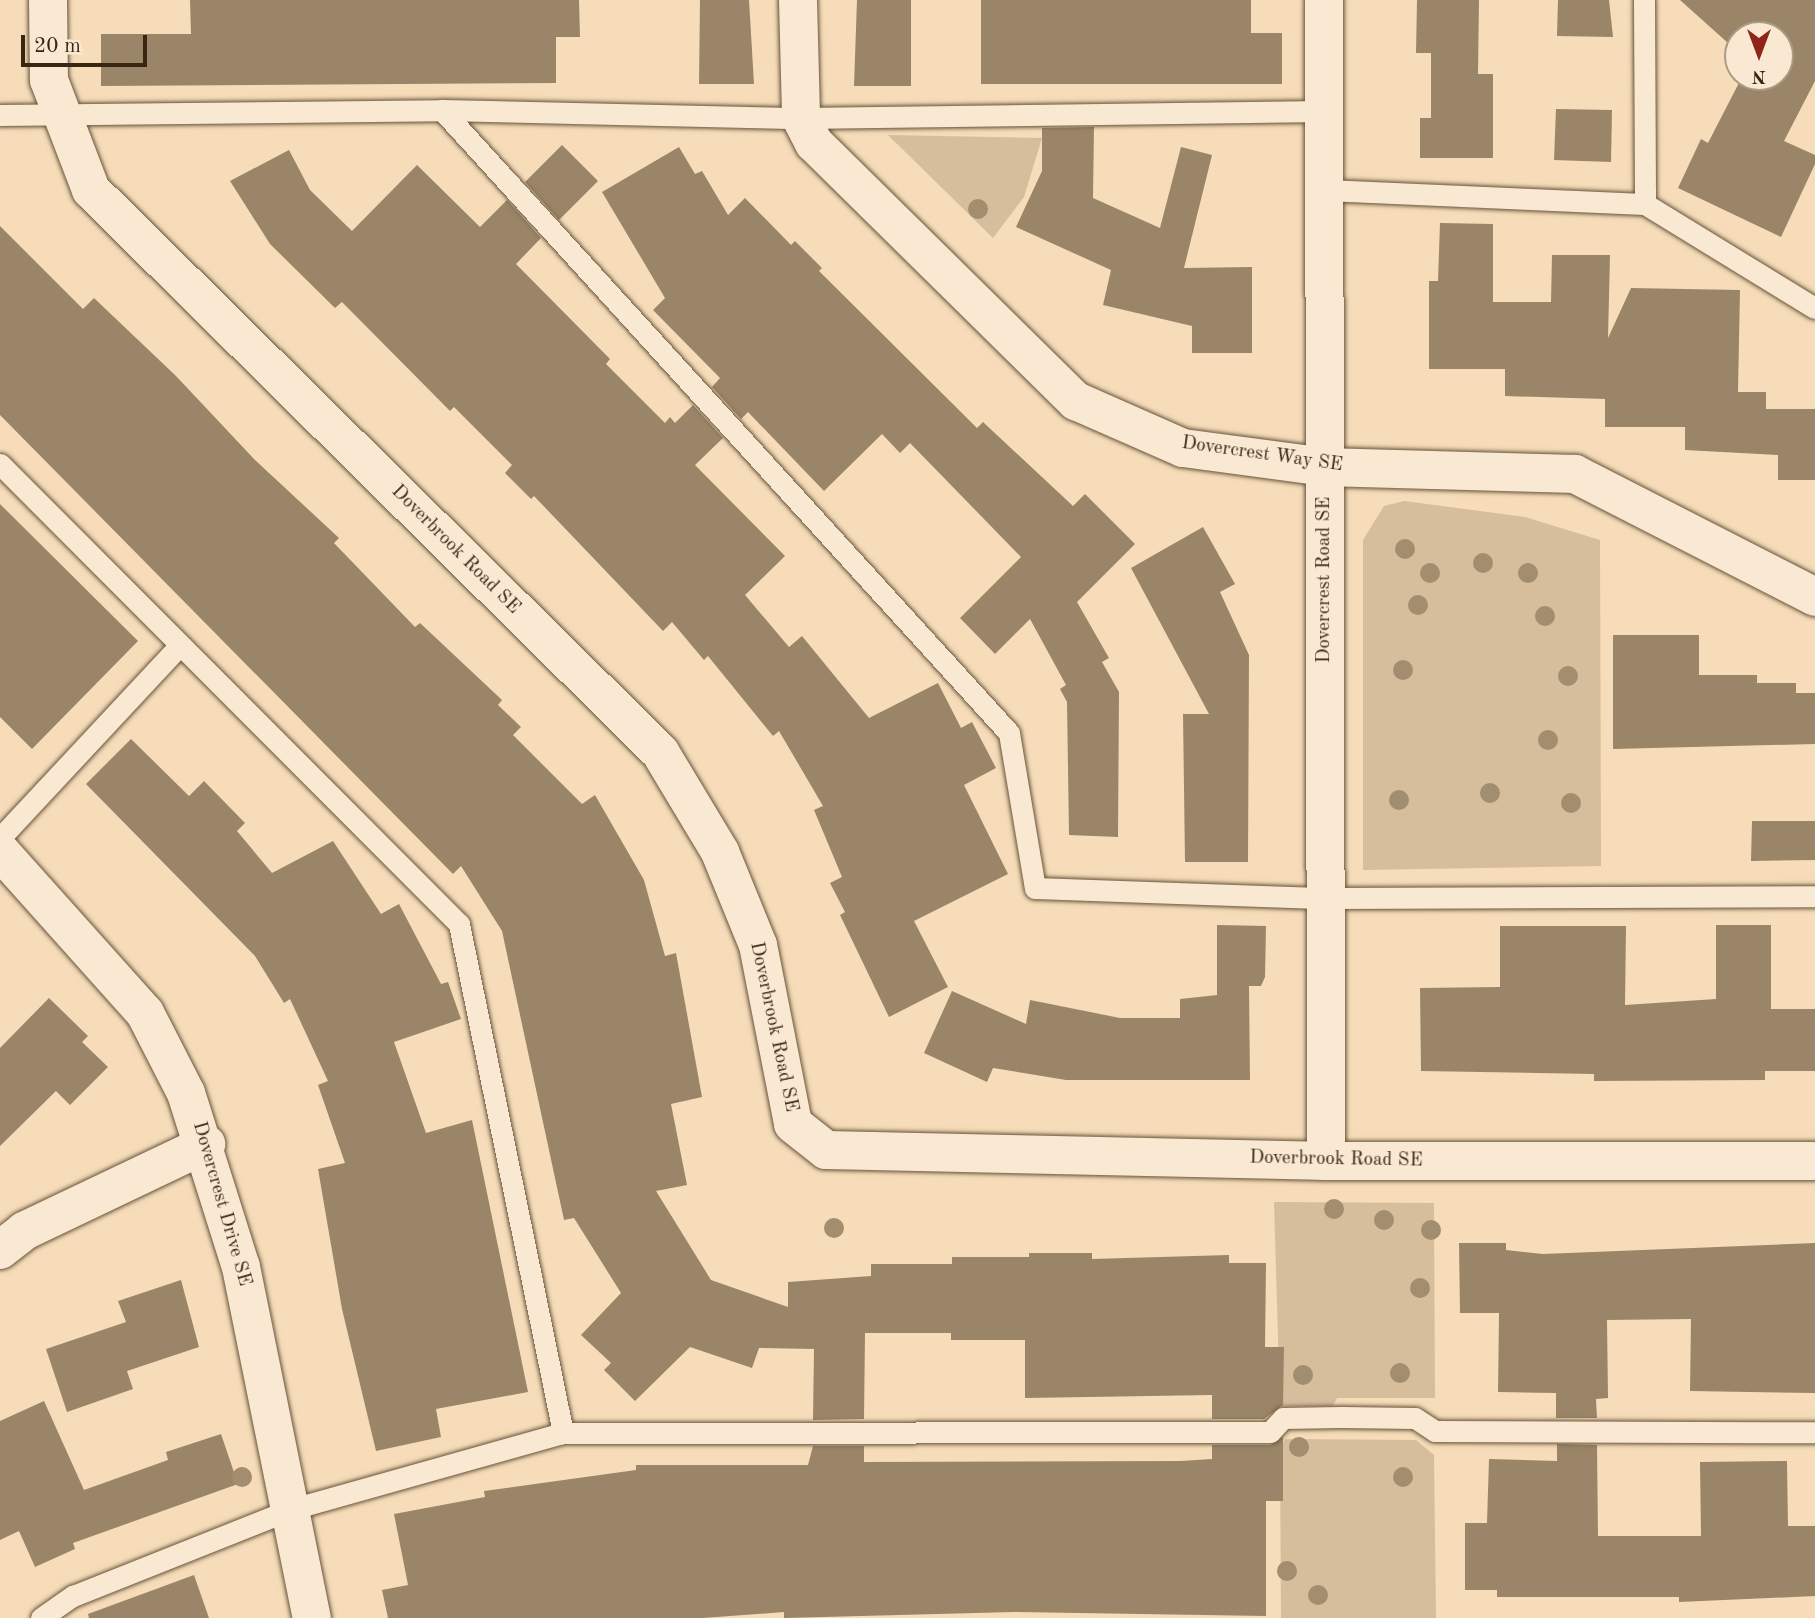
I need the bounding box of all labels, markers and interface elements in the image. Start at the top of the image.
scale bar [24,21,150,65]
north arrow [1724,21,1794,91]
text: 20 m [34,36,81,57]
text: N [1752,66,1766,85]
street label: Dovercrest Way SE [1180,432,1344,478]
street label: Doverbrook Road SE [386,481,524,619]
street label: Dovercrest Road SE [1314,497,1336,663]
street label: Doverbrook Road SE [744,940,802,1114]
street label: Dovercrest Drive SE [187,1119,255,1289]
street label: Doverbrook Road SE [1249,1147,1423,1173]

